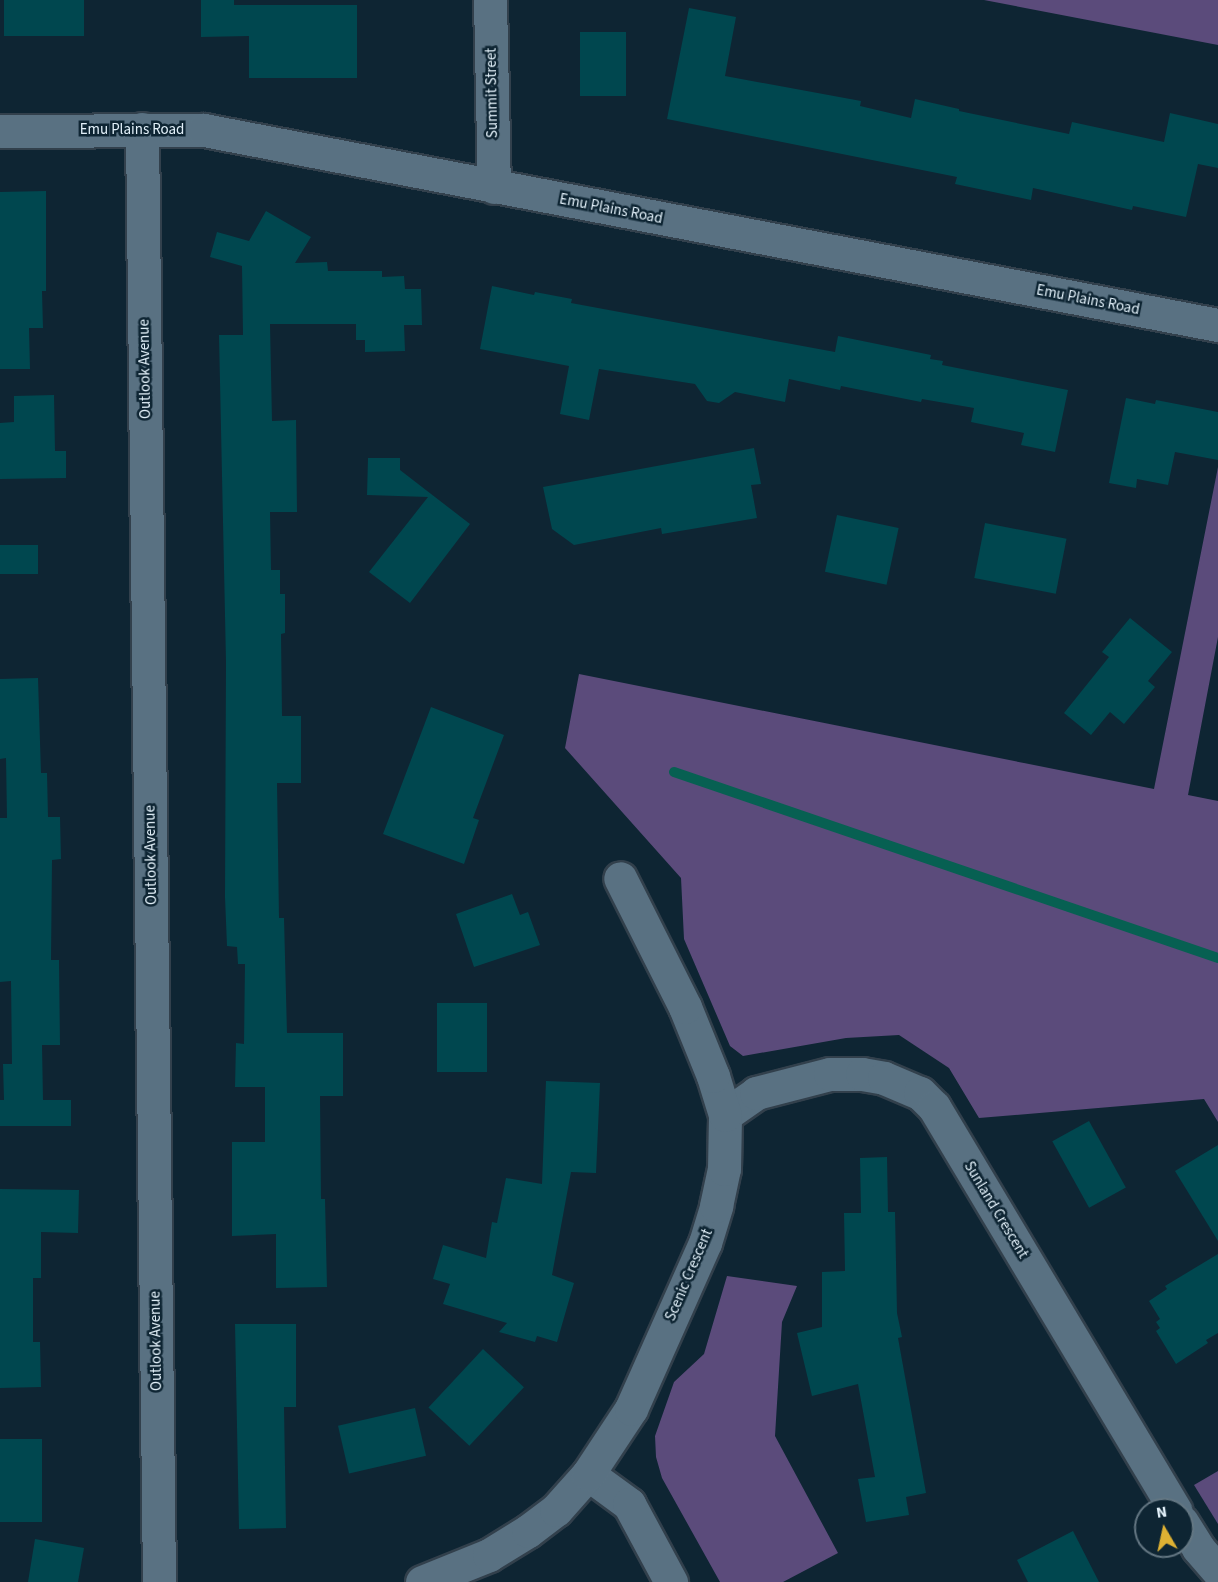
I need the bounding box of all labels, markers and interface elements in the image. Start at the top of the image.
street label: Summit Street [482,48,502,138]
street label: Emu Plains Road [80,121,184,139]
street label: Emu Plains Road [558,190,664,228]
street label: Emu Plains Road [1035,281,1141,319]
street label: Outlook Avenue [135,319,155,419]
street label: Outlook Avenue [141,805,161,905]
street label: Sunland Crescent [960,1158,1032,1262]
street label: Scenic Crescent [662,1226,716,1324]
street label: Outlook Avenue [146,1291,166,1391]
north arrow [1134,1498,1194,1558]
text: N [1155,1501,1168,1524]

